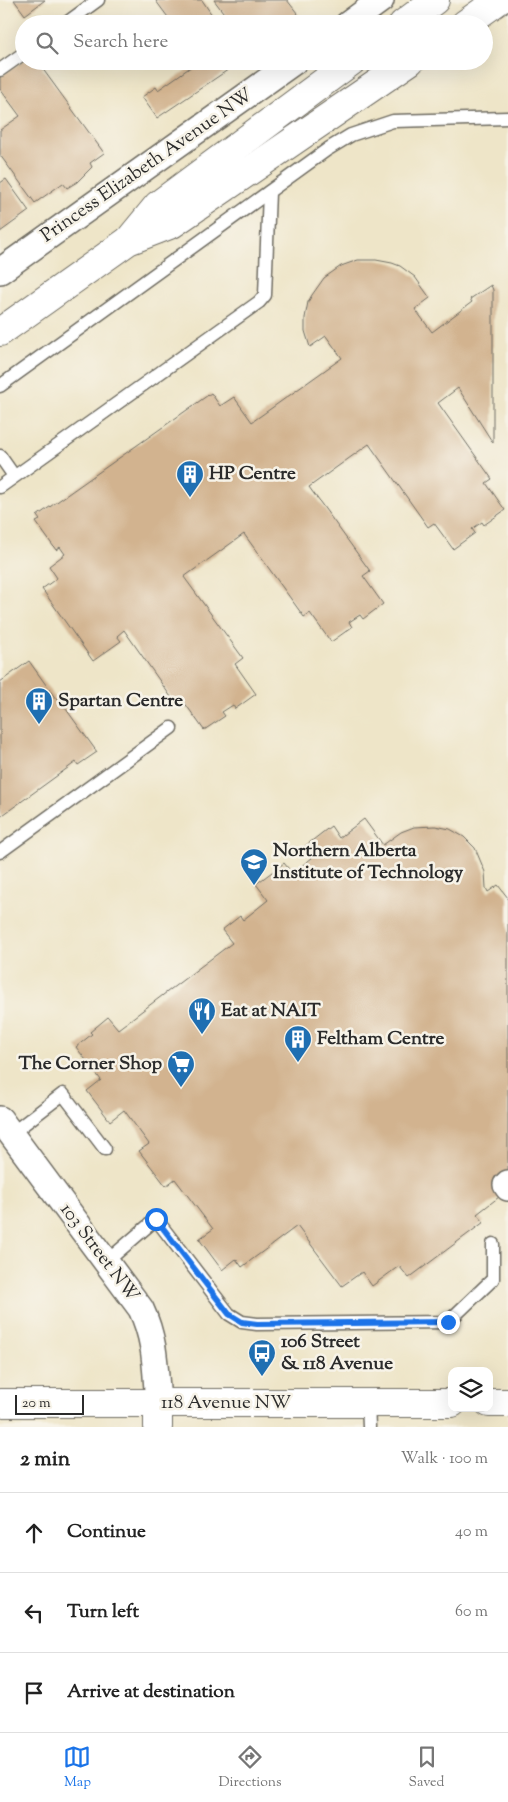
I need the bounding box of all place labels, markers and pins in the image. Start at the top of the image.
building icon: HP Centre [175,459,205,498]
place label: HP Centre [209,461,296,488]
building icon: Spartan Centre [24,686,54,725]
place label: Spartan Centre [58,688,183,715]
place label: Northern Alberta Institute of Technology [273,838,464,887]
school or university icon: Northern Alberta Institute of Technology [239,847,269,886]
restaurant icon: Eat at NAIT [187,996,217,1035]
place label: Eat at NAIT [221,998,321,1025]
building icon: Feltham Centre [283,1024,313,1063]
place label: Feltham Centre [317,1026,445,1053]
supermarket icon: The Corner Shop [166,1049,196,1088]
place label: The Corner Shop [18,1051,162,1078]
place label: 106 Street & 118 Avenue [281,1329,393,1378]
bus stop icon: 106 Street & 118 Avenue [247,1338,277,1377]

